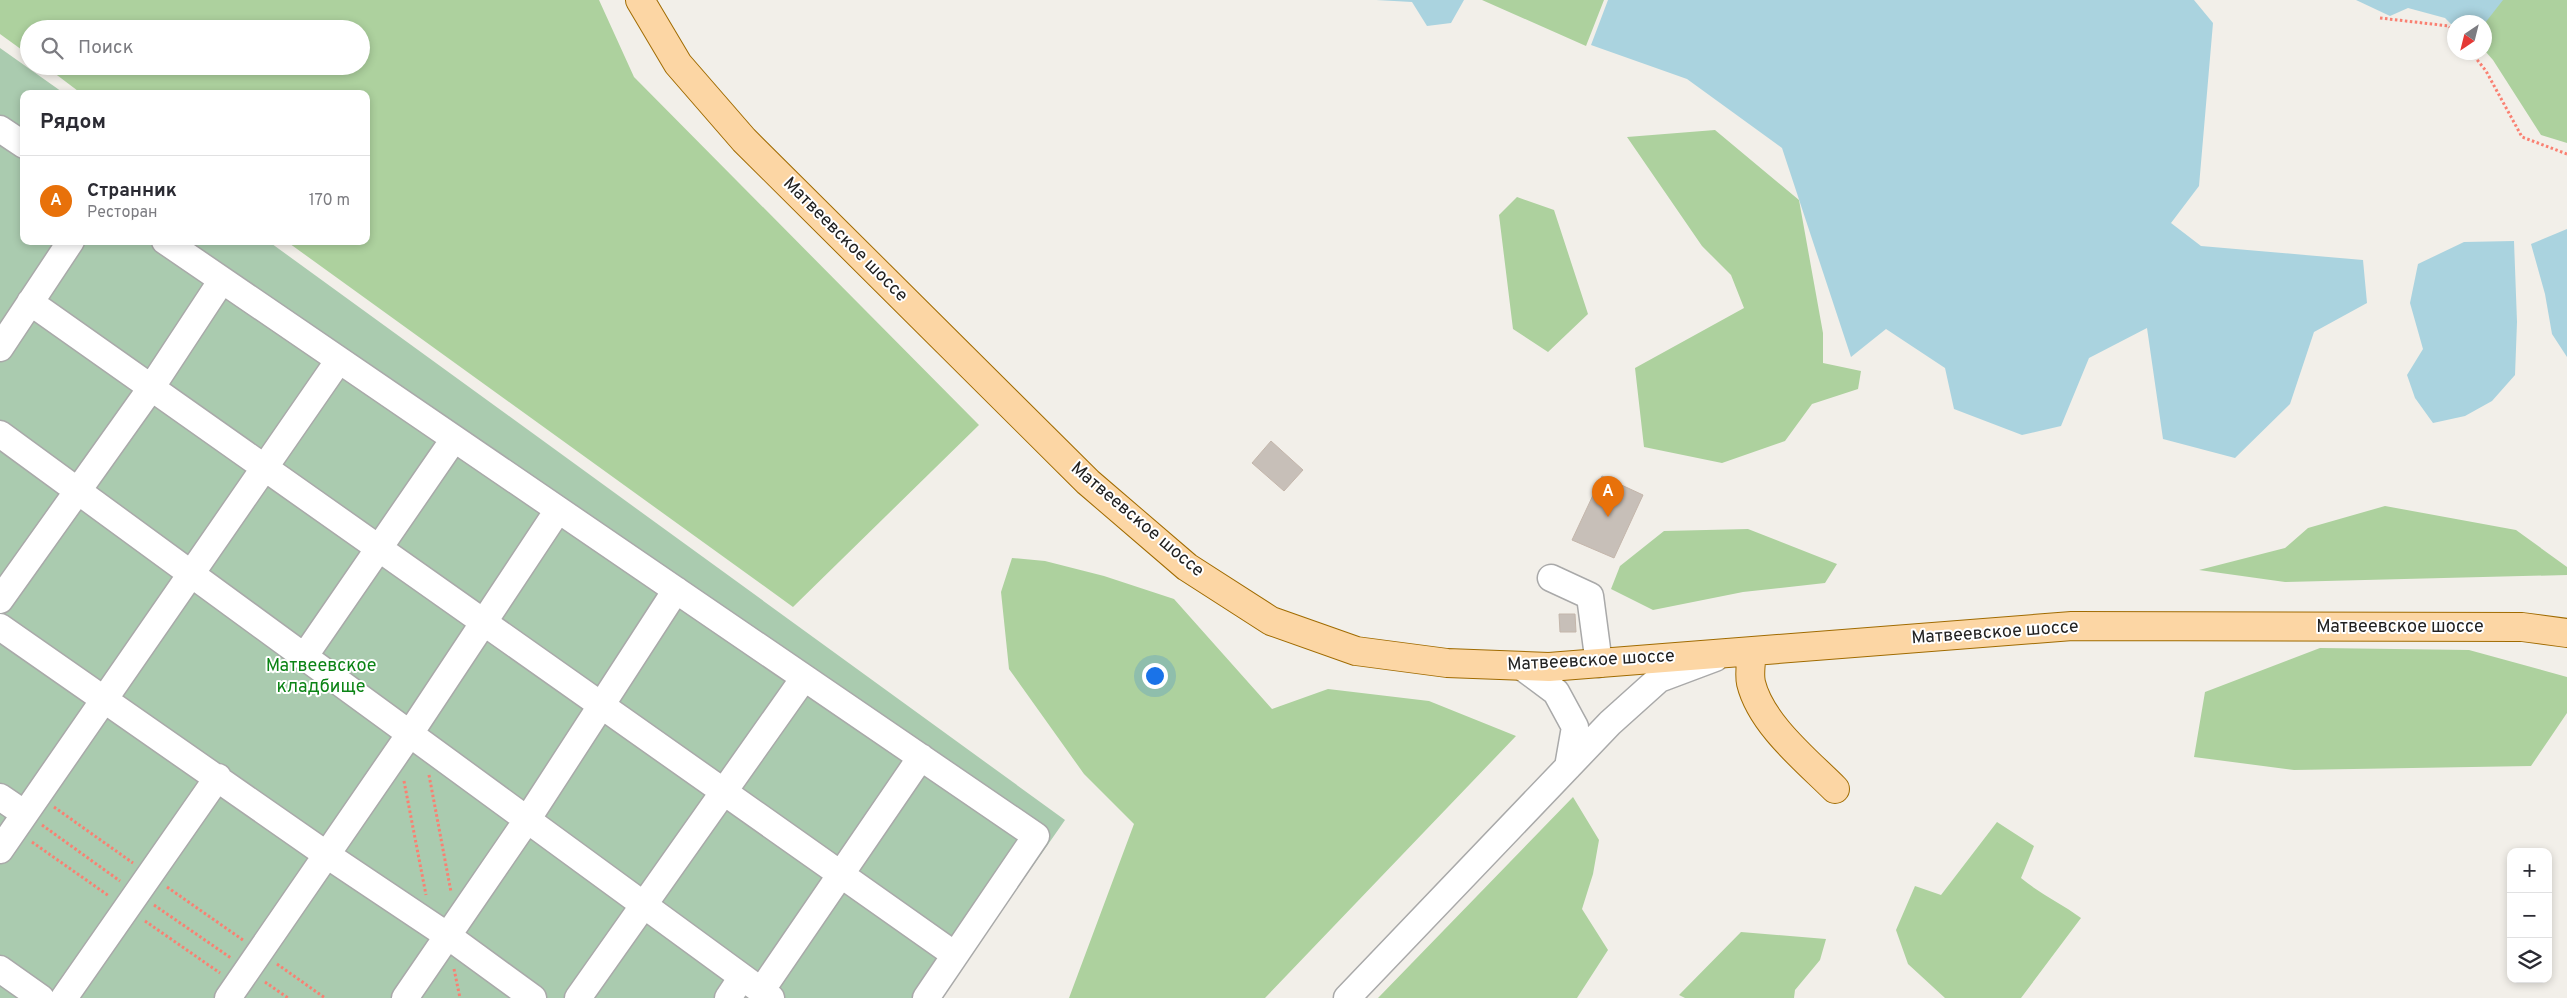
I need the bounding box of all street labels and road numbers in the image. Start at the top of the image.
street label: Матвеевское шоссе [778,173,912,307]
street label: Матвеевское шоссе [1065,457,1209,583]
street label: Матвеевское шоссе [1911,616,2079,650]
street label: Матвеевское шоссе [2316,616,2484,639]
street label: Матвеевское шоссе [1507,645,1675,677]

